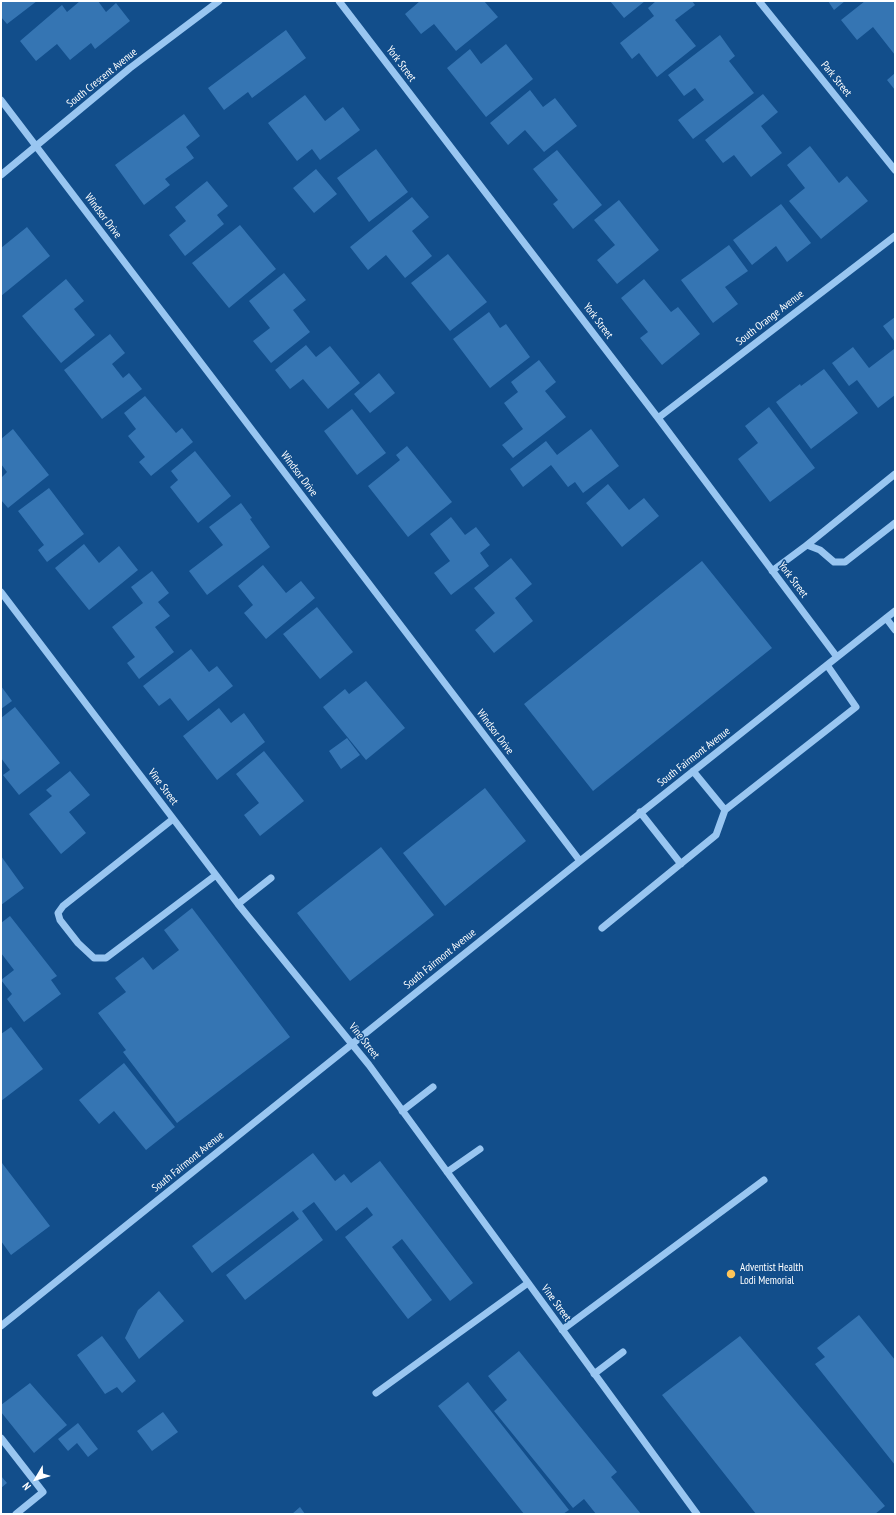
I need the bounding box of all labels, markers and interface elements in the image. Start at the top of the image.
street label: York Street [383,44,419,84]
street label: South Crescent Avenue [64,46,140,110]
street label: Park Street [818,59,854,99]
street label: Windsor Drive [82,191,124,241]
street label: South Orange Avenue [734,288,806,348]
street label: York Street [580,301,616,341]
street label: Windsor Drive [278,449,320,499]
street label: York Street [775,560,811,600]
street label: Windsor Drive [474,707,516,757]
street label: South Fairmont Avenue [655,724,733,790]
street label: Vine Street [145,766,181,808]
street label: South Fairmont Avenue [401,926,479,992]
street label: Vine Street [346,1020,382,1062]
street label: South Fairmont Avenue [149,1129,227,1195]
place label: Adventist Health Lodi Memorial [740,1261,803,1287]
marker: Adventist Health Lodi Memorial [725,1268,737,1280]
street label: Vine Street [538,1282,574,1324]
north arrow [16,1459,56,1499]
text: N [19,1480,34,1493]

